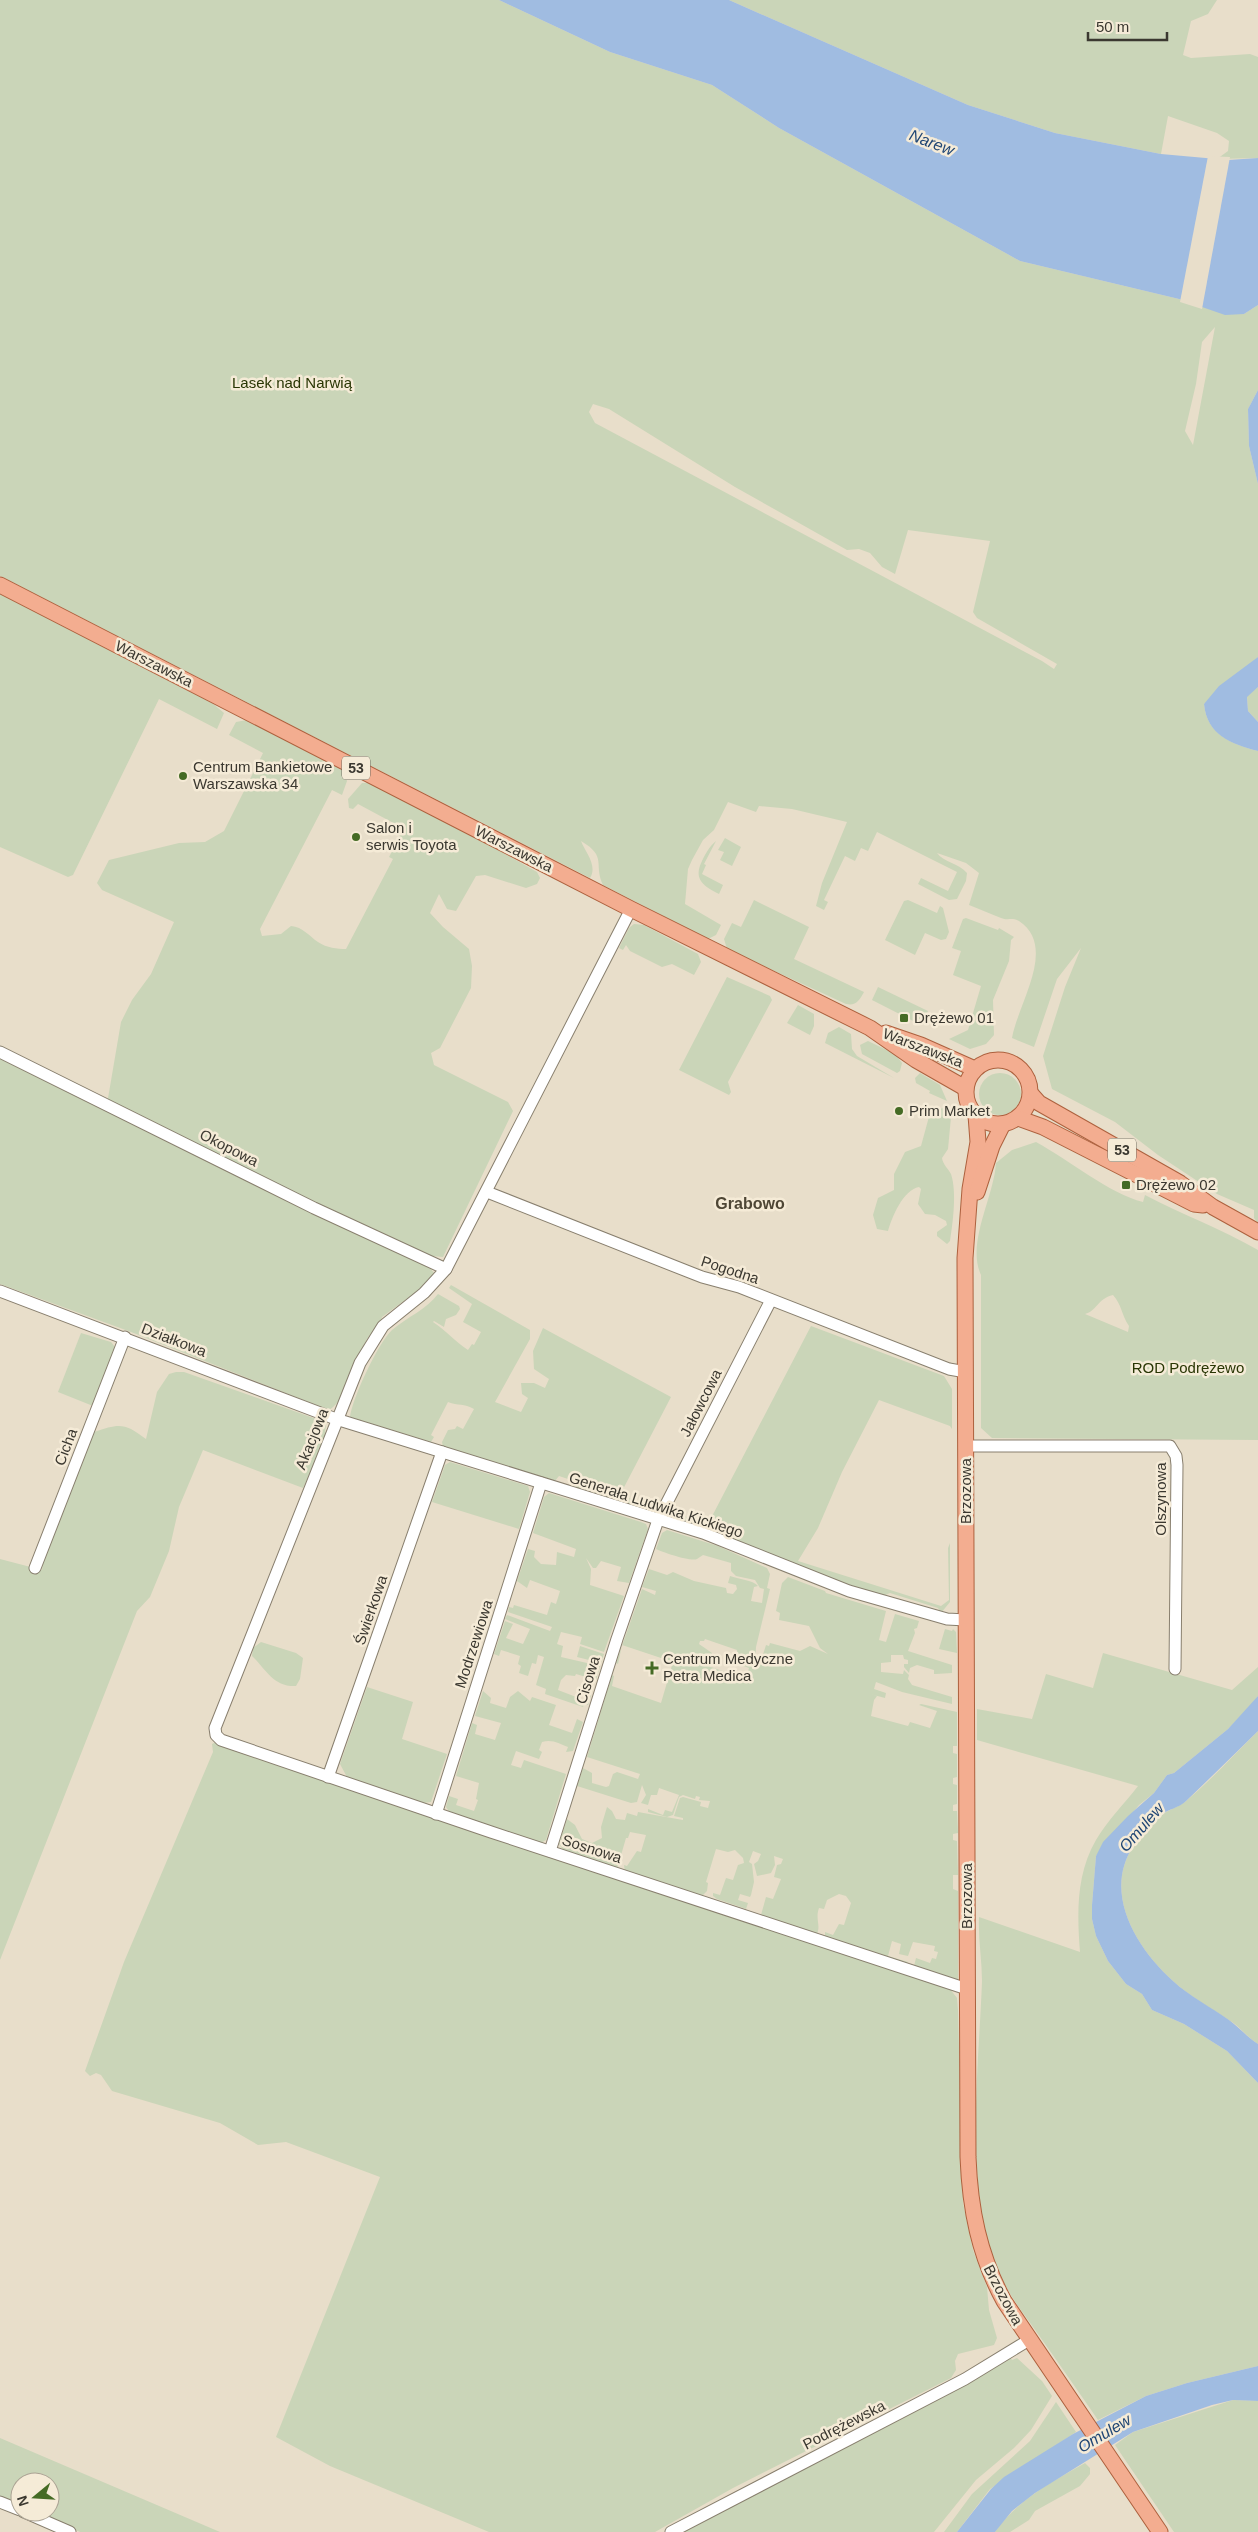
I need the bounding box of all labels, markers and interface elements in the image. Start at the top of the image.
scale bar [1088,10,1167,42]
text: 50 m [1096,18,1129,35]
water label: Narew [907,126,958,159]
park label: Lasek nad Narwią [232,374,353,391]
street label: Warszawska [113,637,196,691]
road number: 53 [342,756,370,780]
place label: Centrum Bankietowe Warszawska 34 [193,758,332,792]
marker: Centrum Bankietowe Warszawska 34 [177,770,189,782]
place label: Salon i serwis Toyota [366,819,457,853]
street label: Warszawska [473,822,556,876]
marker: Salon i serwis Toyota [350,831,362,843]
place label: Drężewo 01 [914,1009,994,1026]
marker: Drężewo 01 [898,1012,910,1024]
street label: Warszawska [881,1024,966,1071]
place label: Prim Market [909,1102,991,1119]
marker: Prim Market [893,1105,905,1117]
street label: Okopowa [197,1126,262,1170]
road number: 53 [1108,1138,1136,1162]
place label: Drężewo 02 [1136,1176,1216,1193]
marker: Drężewo 02 [1120,1179,1132,1191]
district label: Grabowo [715,1195,785,1212]
street label: Pogodna [699,1252,762,1287]
street label: Działkowa [139,1319,210,1360]
park label: ROD Podrężewo [1132,1359,1244,1376]
street label: Jałowcowa [676,1366,725,1439]
street label: Akacjowa [292,1405,332,1472]
street label: Cicha [51,1425,81,1468]
street label: Brzozowa [957,1457,974,1524]
street label: Olszynowa [1152,1462,1169,1536]
street label: Generała Ludwika Kickiego [567,1468,745,1541]
street label: Świerkowa [351,1572,391,1647]
street label: Modrzewiowa [451,1597,496,1690]
place label: Centrum Medyczne Petra Medica [663,1650,793,1684]
street label: Cisowa [572,1653,603,1706]
marker: Centrum Medyczne Petra Medica [645,1661,659,1675]
water label: Omulew [1116,1799,1168,1855]
street label: Sosnowa [560,1831,625,1866]
street label: Brzozowa [958,1862,975,1929]
street label: Brzozowa [980,2262,1027,2328]
street label: Podrężewska [800,2396,888,2453]
water label: Omulew [1075,2410,1135,2456]
north arrow [10,2472,60,2522]
text: N [13,2494,32,2508]

